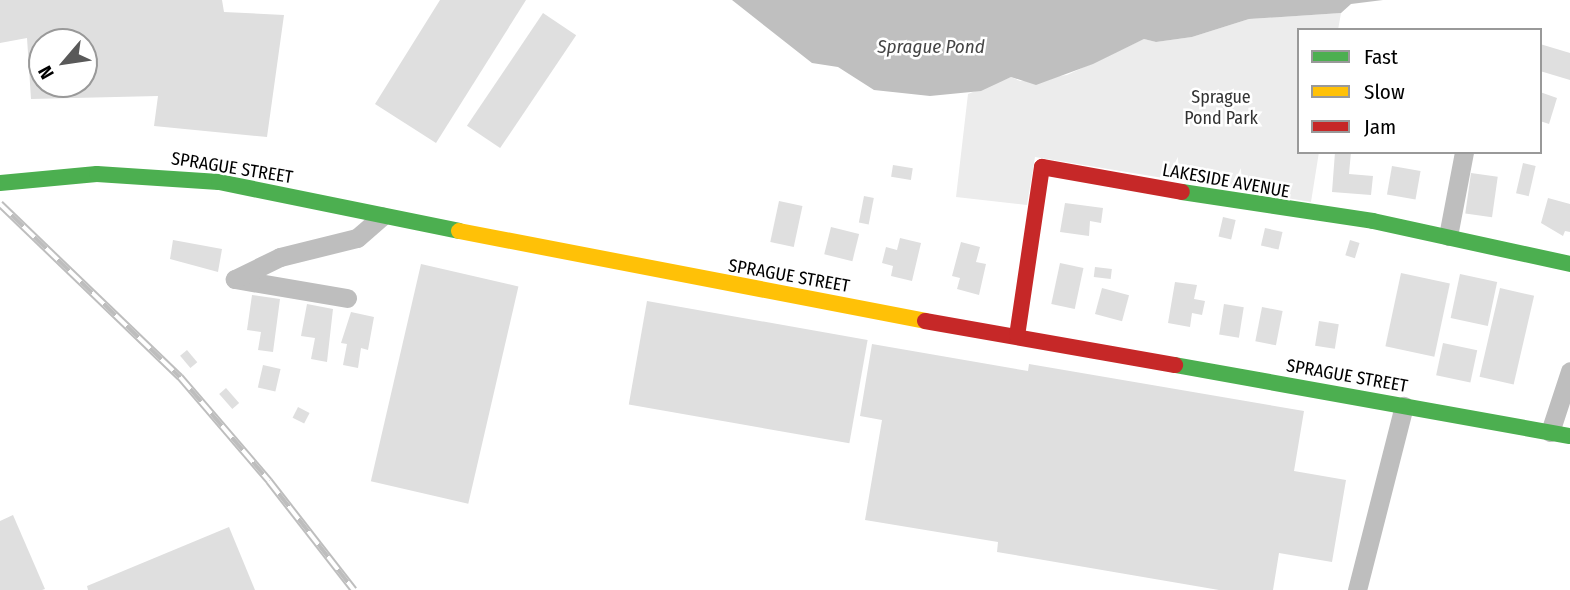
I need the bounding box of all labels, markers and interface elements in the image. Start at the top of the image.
north arrow [28,28,98,98]
legend [1297,28,1542,154]
water label: Sprague Pond [877,36,985,58]
text: Fast [1364,44,1398,70]
text: N [33,62,59,83]
text: Slow [1364,79,1405,105]
park label: Sprague Pond Park [1184,87,1258,130]
text: Jam [1364,114,1396,140]
street label: SPRAGUE STREET [170,148,294,188]
street label: LAKESIDE AVENUE [1161,159,1291,203]
street label: SPRAGUE STREET [727,255,851,297]
street label: SPRAGUE STREET [1285,355,1409,397]

